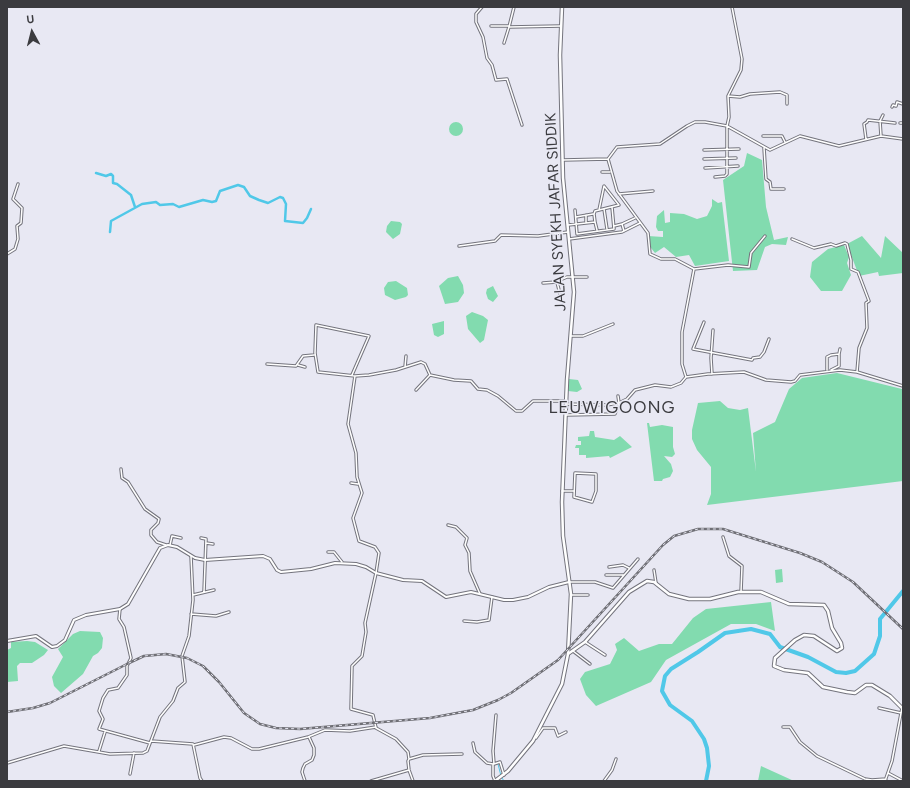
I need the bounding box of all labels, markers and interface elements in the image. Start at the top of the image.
north arrow [12,12,52,52]
text: U [26,13,35,27]
street label: JALAN SYEKH JAFAR SIDDIK [542,112,570,312]
district label: LEUWIGOONG [548,398,676,418]

